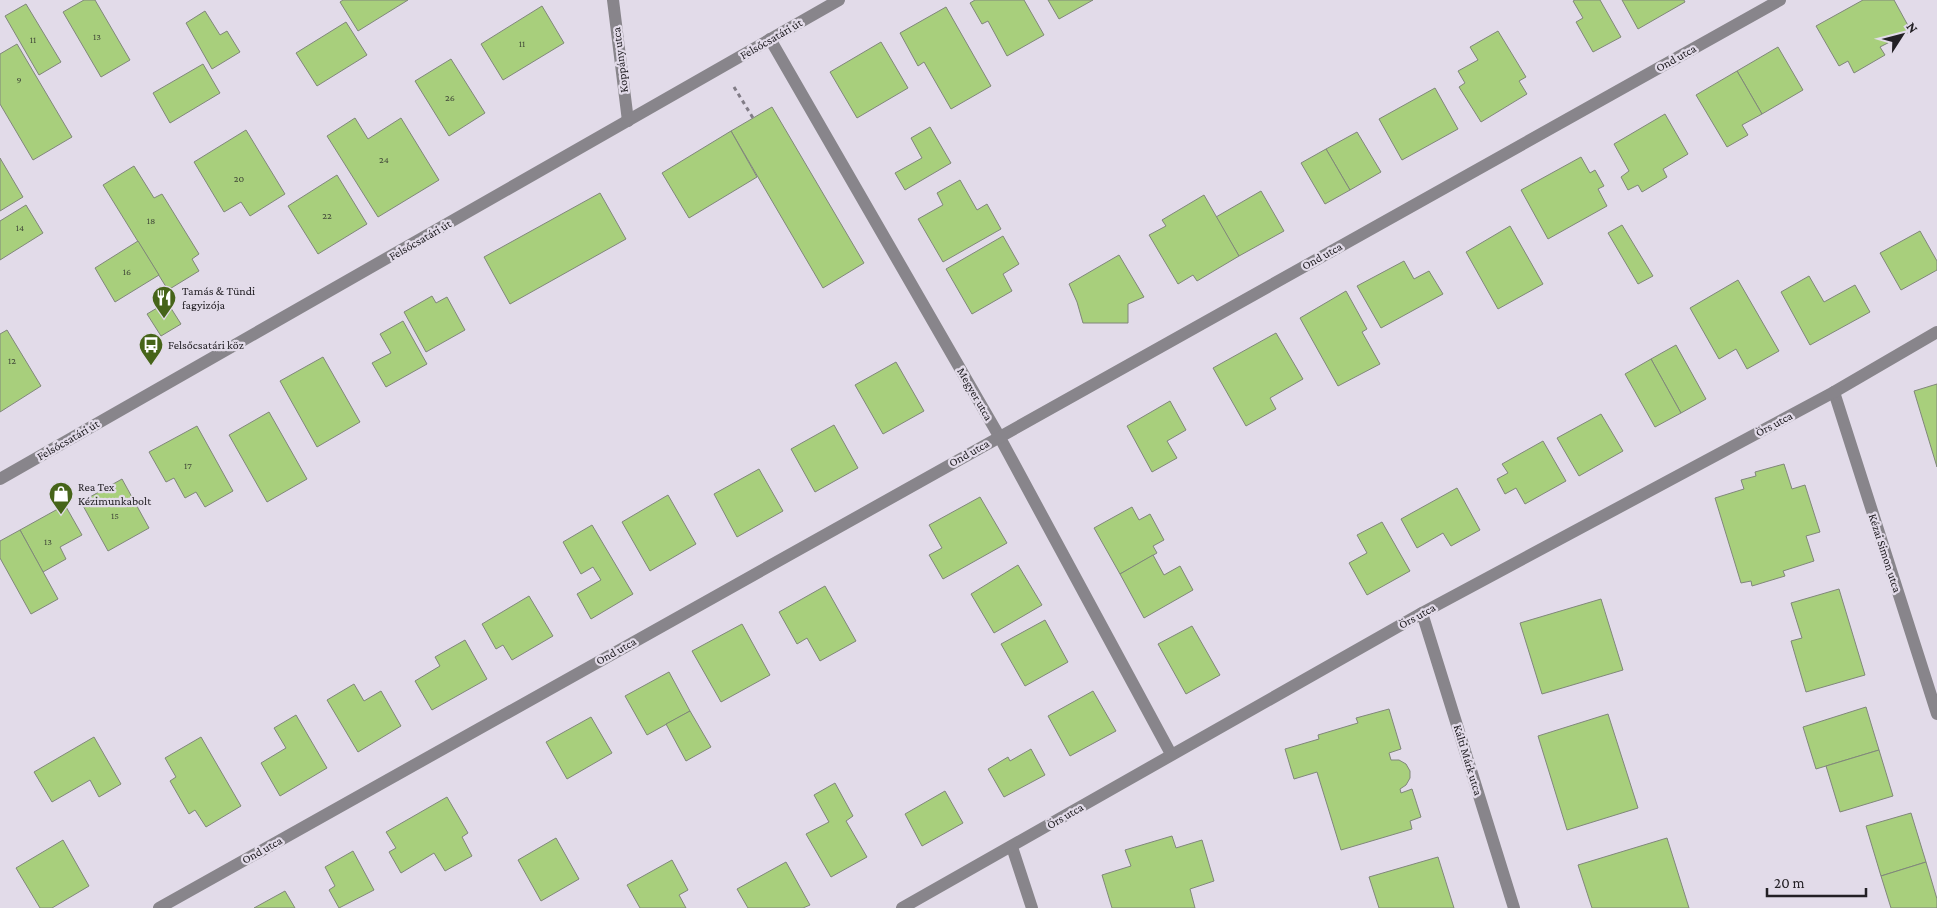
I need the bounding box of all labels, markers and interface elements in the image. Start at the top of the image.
north arrow [1877,10,1927,60]
street label: Felsőcsatári út [737,15,805,62]
text: N [1903,19,1922,36]
street label: Koppány utca [609,26,631,94]
house number: 13 [93,31,101,42]
house number: 11 [30,34,36,45]
house number: 11 [519,38,525,49]
street label: Ond utca [1653,41,1699,75]
house number: 9 [16,74,22,85]
house number: 26 [445,92,455,103]
house number: 24 [379,154,389,165]
house number: 20 [234,173,245,184]
house number: 22 [322,210,332,221]
house number: 18 [147,215,155,226]
street label: Felsőcsatári út [386,216,454,263]
house number: 14 [16,222,24,233]
street label: Ond utca [1299,239,1345,273]
house number: 16 [123,266,131,277]
place label: Tamás & Tündi fagyizója [182,284,255,312]
restaurant icon: Tamás & Tündi fagyizója [151,285,177,319]
bus stop icon: Felsőcsatári köz [138,332,164,366]
place label: Felsőcsatári köz [168,338,244,352]
house number: 12 [8,355,16,366]
street label: Megyer utca [954,365,996,423]
street label: Örs utca [1753,408,1795,440]
street label: Felsőcsatári út [34,416,102,463]
street label: Ond utca [946,436,992,470]
house number: 17 [184,460,192,471]
place label: Rea Tex Kézimunkabolt [78,480,152,508]
shop icon: Rea Tex Kézimunkabolt [48,481,74,515]
house number: 15 [111,510,119,521]
street label: Kézai Simon utca [1866,512,1904,595]
house number: 13 [44,536,52,547]
street label: Örs utca [1396,600,1438,632]
street label: Ond utca [593,634,639,668]
street label: Kálti Márk utca [1451,723,1486,798]
street label: Örs utca [1044,800,1086,832]
street label: Ond utca [239,833,285,867]
scale bar [1767,866,1866,898]
text: 20 m [1774,875,1805,891]

